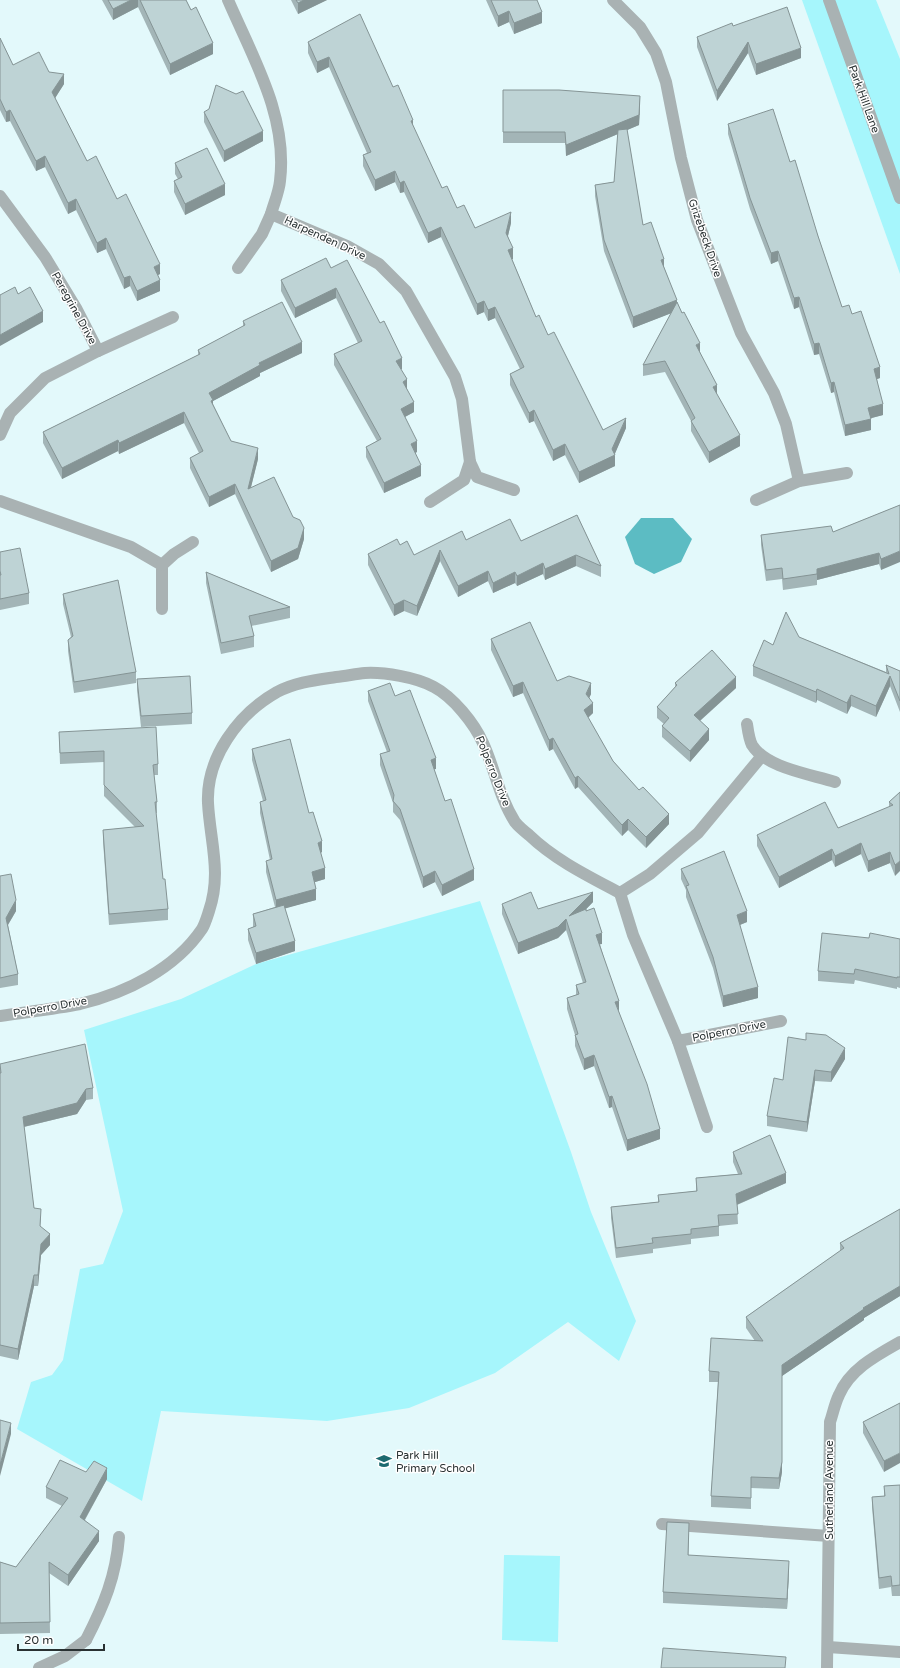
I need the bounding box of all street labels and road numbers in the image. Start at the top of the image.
street label: Park Hill Lane [846,63,882,135]
street label: Grizebeck Drive [686,197,724,279]
street label: Harpenden Drive [282,213,368,263]
street label: Peregrine Drive [49,270,99,346]
street label: Polperro Drive [473,734,513,808]
street label: Polperro Drive [12,994,88,1020]
street label: Polperro Drive [691,1017,767,1045]
street label: Sutherland Avenue [823,1440,836,1540]

